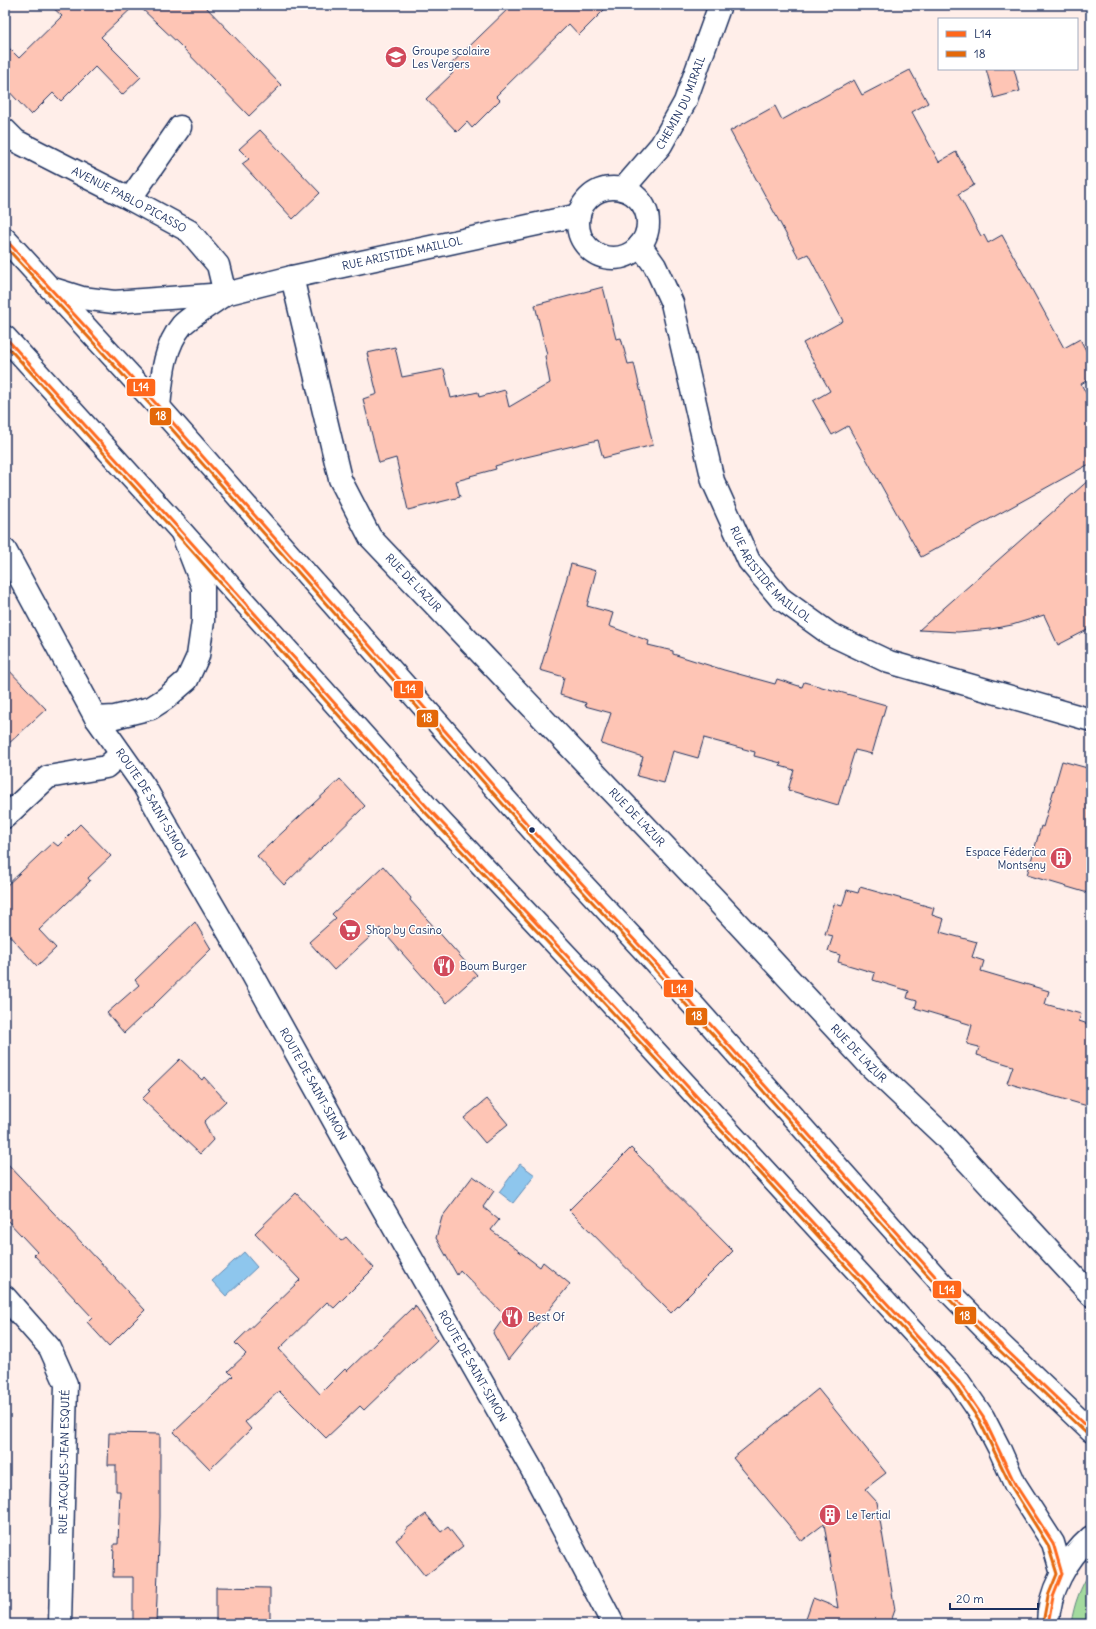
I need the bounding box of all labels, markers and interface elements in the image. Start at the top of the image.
legend [938,18,1078,70]
text: L14 [974,26,992,41]
school or university icon: Groupe scolaire Les Vergers [383,44,409,70]
place label: Groupe scolaire Les Vergers [412,44,490,71]
text: 18 [974,46,986,61]
street label: CHEMIN DU MIRAIL [653,54,708,153]
street label: AVENUE PABLO PICASSO [69,164,189,235]
street label: RUE ARISTIDE MAILLOL [341,233,464,273]
line badge: L14 [126,378,156,397]
text: L14 [133,380,150,394]
line badge: 18 [149,407,172,426]
text: 18 [156,409,166,423]
street label: RUE ARISTIDE MAILLOL [727,524,814,625]
street label: RUE DE L'AZUR [383,551,444,615]
line badge: L14 [393,680,424,699]
text: L14 [400,682,417,696]
line badge: 18 [416,709,439,728]
text: 18 [422,711,432,725]
street label: ROUTE DE SAINT-SIMON [113,746,191,860]
street label: RUE DE L'AZUR [606,785,668,849]
unlabelled marker [527,825,537,835]
place label: Espace Féderica Montseny [965,845,1046,872]
building icon: Espace Féderica Montseny [1048,845,1074,871]
supermarket icon: Shop by Casino [337,917,363,943]
place label: Shop by Casino [366,923,442,937]
restaurant icon: Boum Burger [431,953,457,979]
place label: Boum Burger [460,959,527,973]
line badge: L14 [663,979,694,998]
text: L14 [671,982,688,996]
line badge: 18 [685,1007,708,1026]
text: 18 [692,1009,702,1023]
street label: RUE DE L'AZUR [828,1021,890,1085]
street label: ROUTE DE SAINT-SIMON [277,1025,350,1142]
line badge: L14 [932,1280,962,1299]
text: L14 [939,1283,956,1297]
restaurant icon: Best Of [499,1304,525,1330]
line badge: 18 [954,1306,977,1325]
street label: ROUTE DE SAINT-SIMON [436,1308,510,1424]
text: 18 [960,1309,970,1323]
place label: Best Of [528,1310,565,1324]
street label: RUE JACQUES-JEAN ESQUIÉ [55,1389,72,1535]
building icon: Le Tertial [817,1502,843,1528]
place label: Le Tertial [846,1508,891,1522]
scale bar [950,1585,1038,1611]
text: 20 m [956,1591,984,1606]

